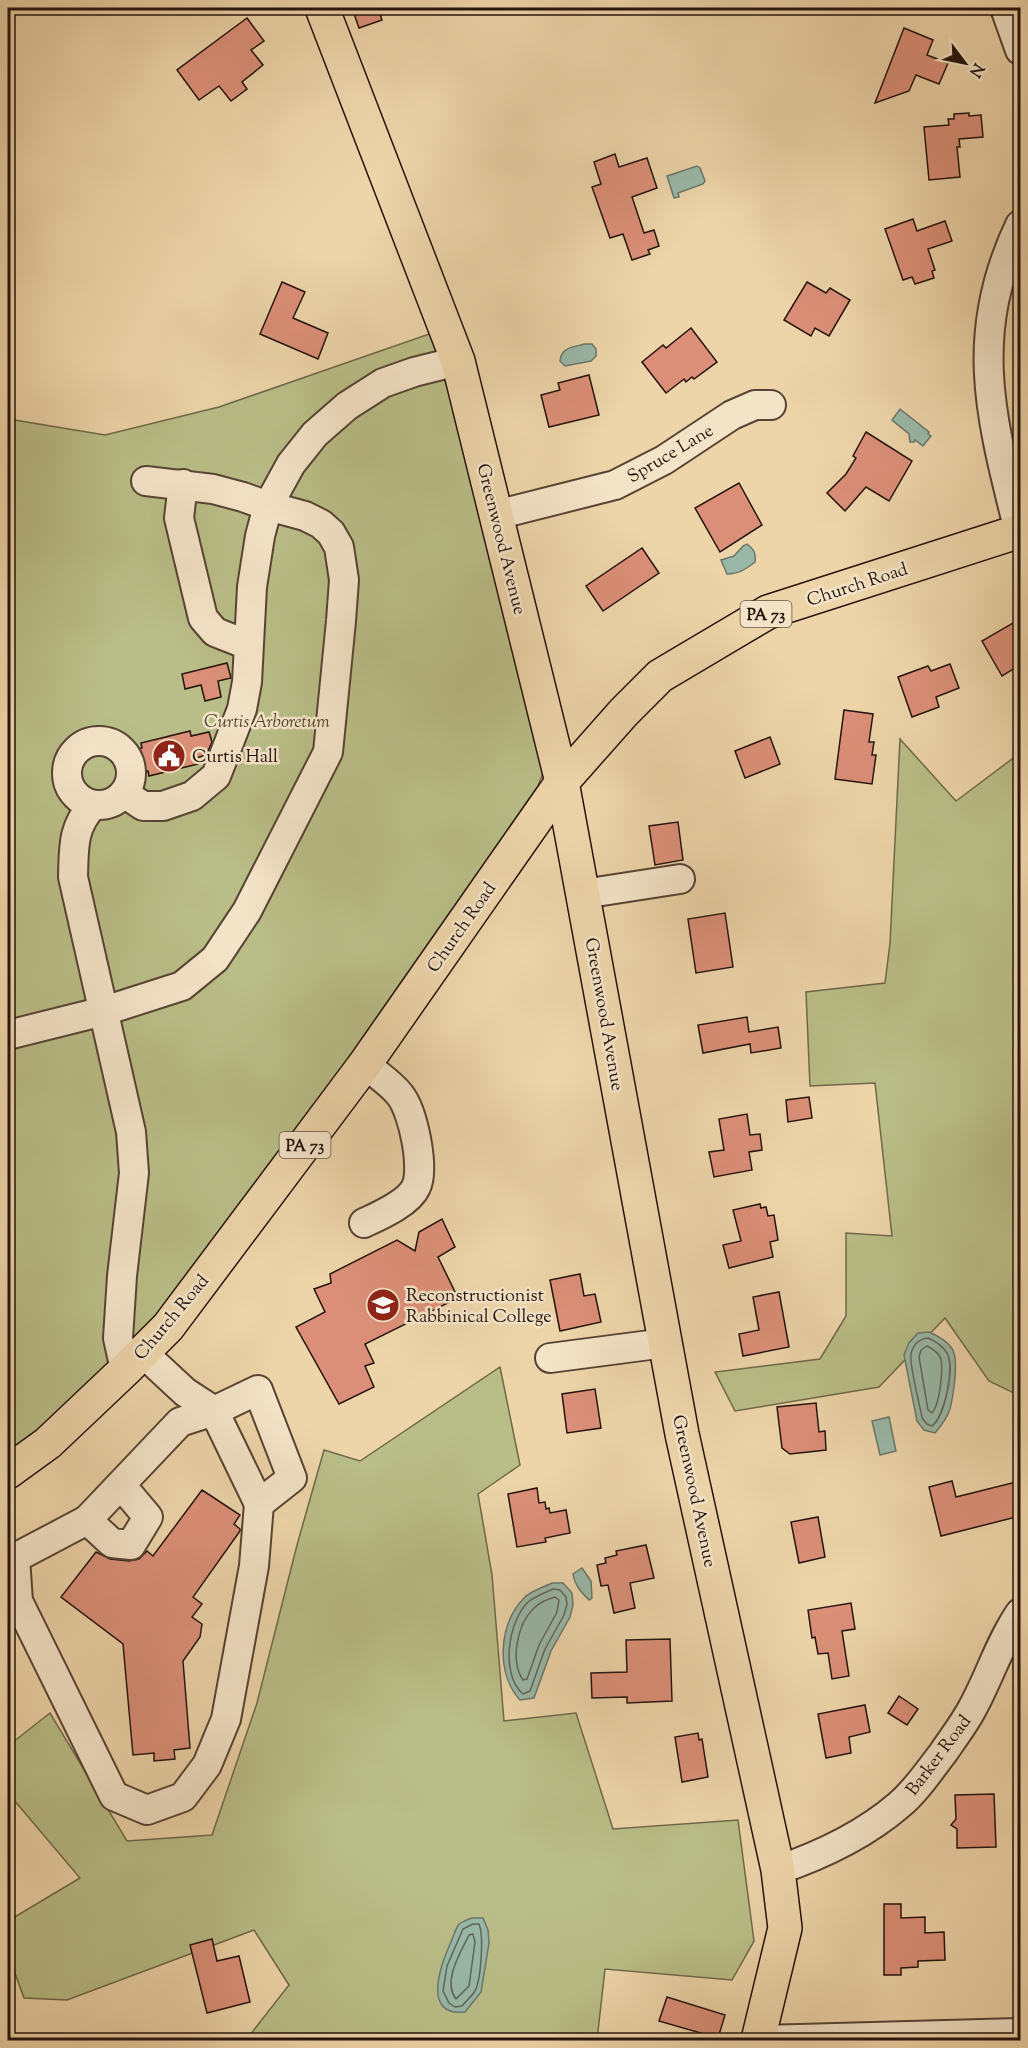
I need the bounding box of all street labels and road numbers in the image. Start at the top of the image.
street label: Spruce Lane [623,419,719,491]
street label: Greenwood Avenue [469,461,531,618]
street label: Church Road [804,557,912,614]
road number: PA 73 [740,601,792,627]
street label: Church Road [422,878,503,979]
street label: Greenwood Avenue [577,936,629,1093]
road number: PA 73 [280,1132,330,1158]
street label: Church Road [129,1270,216,1367]
street label: Greenwood Avenue [664,1413,722,1570]
street label: Barker Road [901,1710,979,1802]

